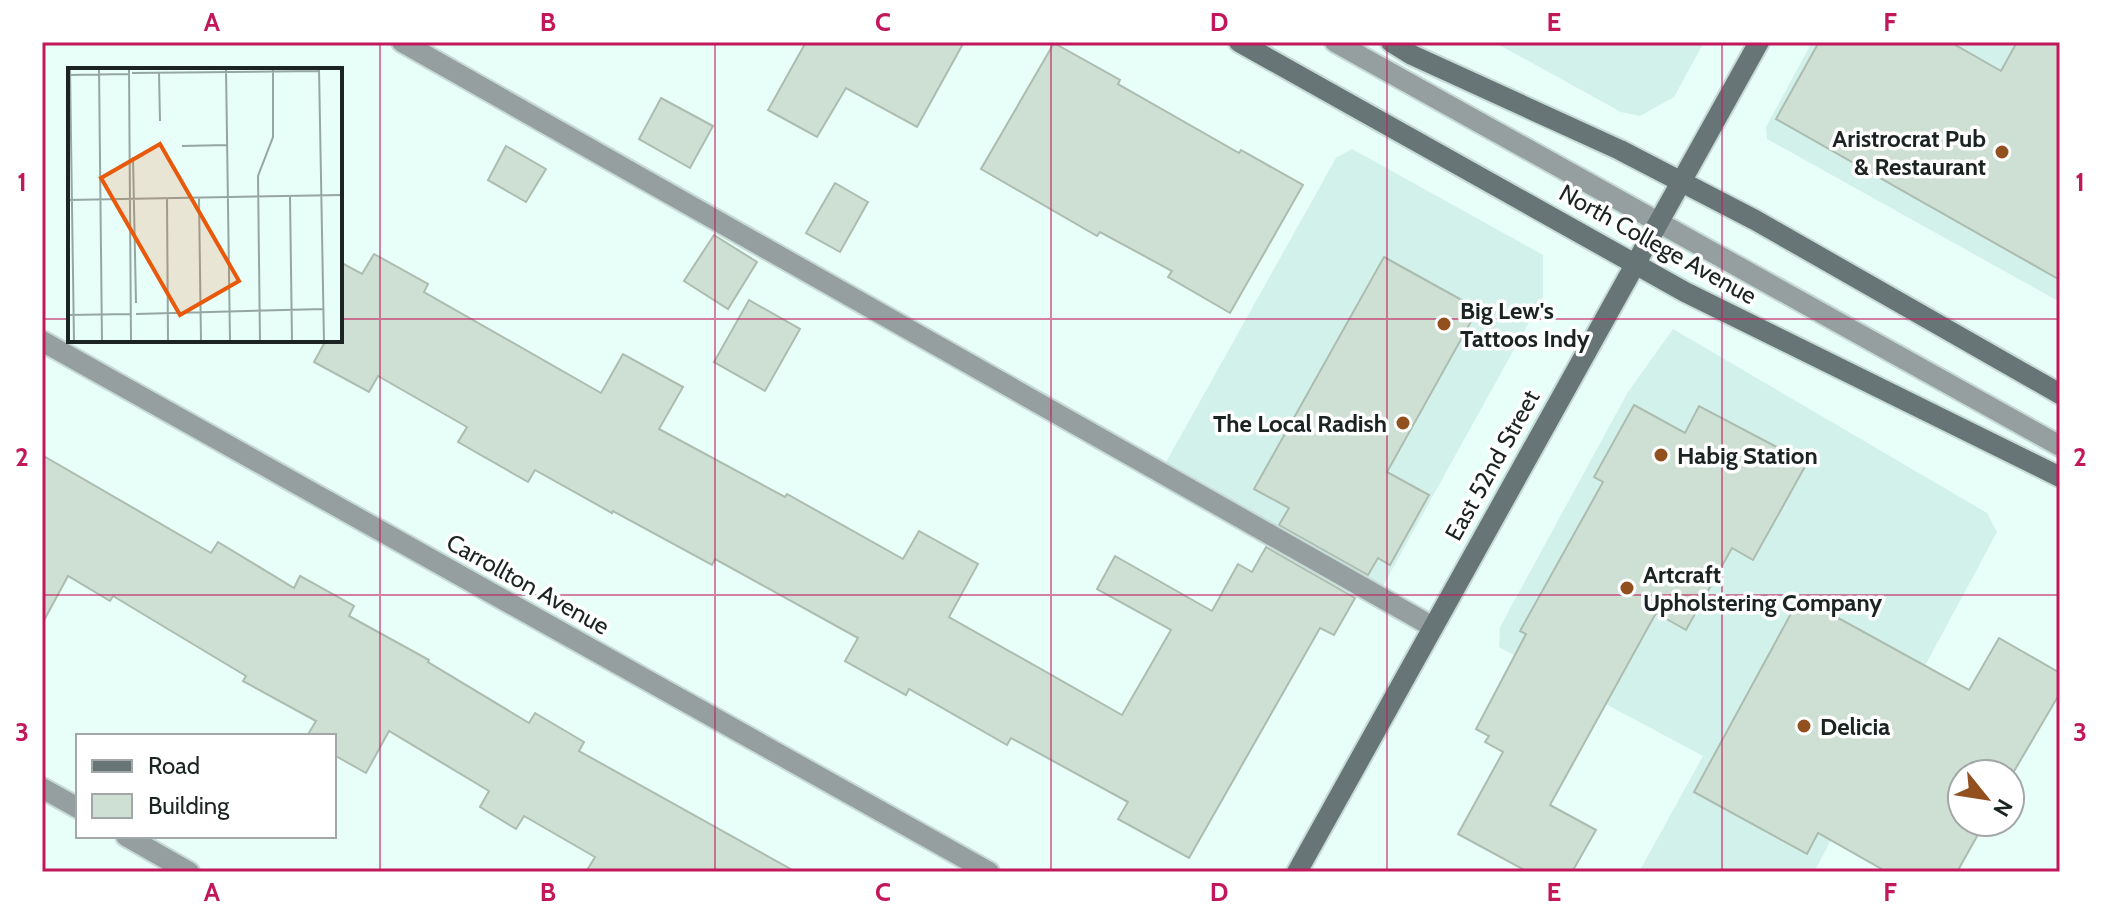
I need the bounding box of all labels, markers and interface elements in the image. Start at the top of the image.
text: A [204,6,221,38]
text: B [540,6,556,38]
text: C [875,6,891,38]
text: D [1210,6,1228,38]
text: E [1547,6,1561,38]
text: F [1883,6,1897,38]
inset map [68,68,342,342]
place label: Aristrocrat Pub & Restaurant [1832,124,1986,181]
marker: Aristrocrat Pub & Restaurant [1993,143,2011,161]
text: 1 [17,166,27,198]
text: 1 [2075,166,2085,198]
street label: North College Avenue [1554,178,1762,310]
place label: Big Lew's Tattoos Indy [1460,296,1590,353]
marker: Big Lew's Tattoos Indy [1435,315,1453,333]
street label: East 52nd Street [1439,385,1545,545]
place label: The Local Radish [1213,409,1387,438]
marker: The Local Radish [1394,414,1412,432]
text: 2 [15,441,29,473]
place label: Habig Station [1677,441,1818,470]
text: 2 [2073,441,2087,473]
marker: Habig Station [1652,446,1670,464]
street label: Carrollton Avenue [442,527,614,641]
place label: Artcraft Upholstering Company [1643,560,1882,617]
marker: Artcraft Upholstering Company [1618,579,1636,597]
place label: Delicia [1820,712,1890,741]
text: 3 [15,716,29,748]
text: 3 [2073,716,2087,748]
marker: Delicia [1795,717,1813,735]
legend [76,734,336,838]
text: Road [148,751,200,780]
north arrow [1946,758,2026,838]
text: Building [148,791,230,820]
text: N [1987,794,2018,821]
text: A [204,876,221,908]
text: B [540,876,556,908]
text: C [875,876,891,908]
text: D [1210,876,1228,908]
text: E [1547,876,1561,908]
text: F [1883,876,1897,908]

